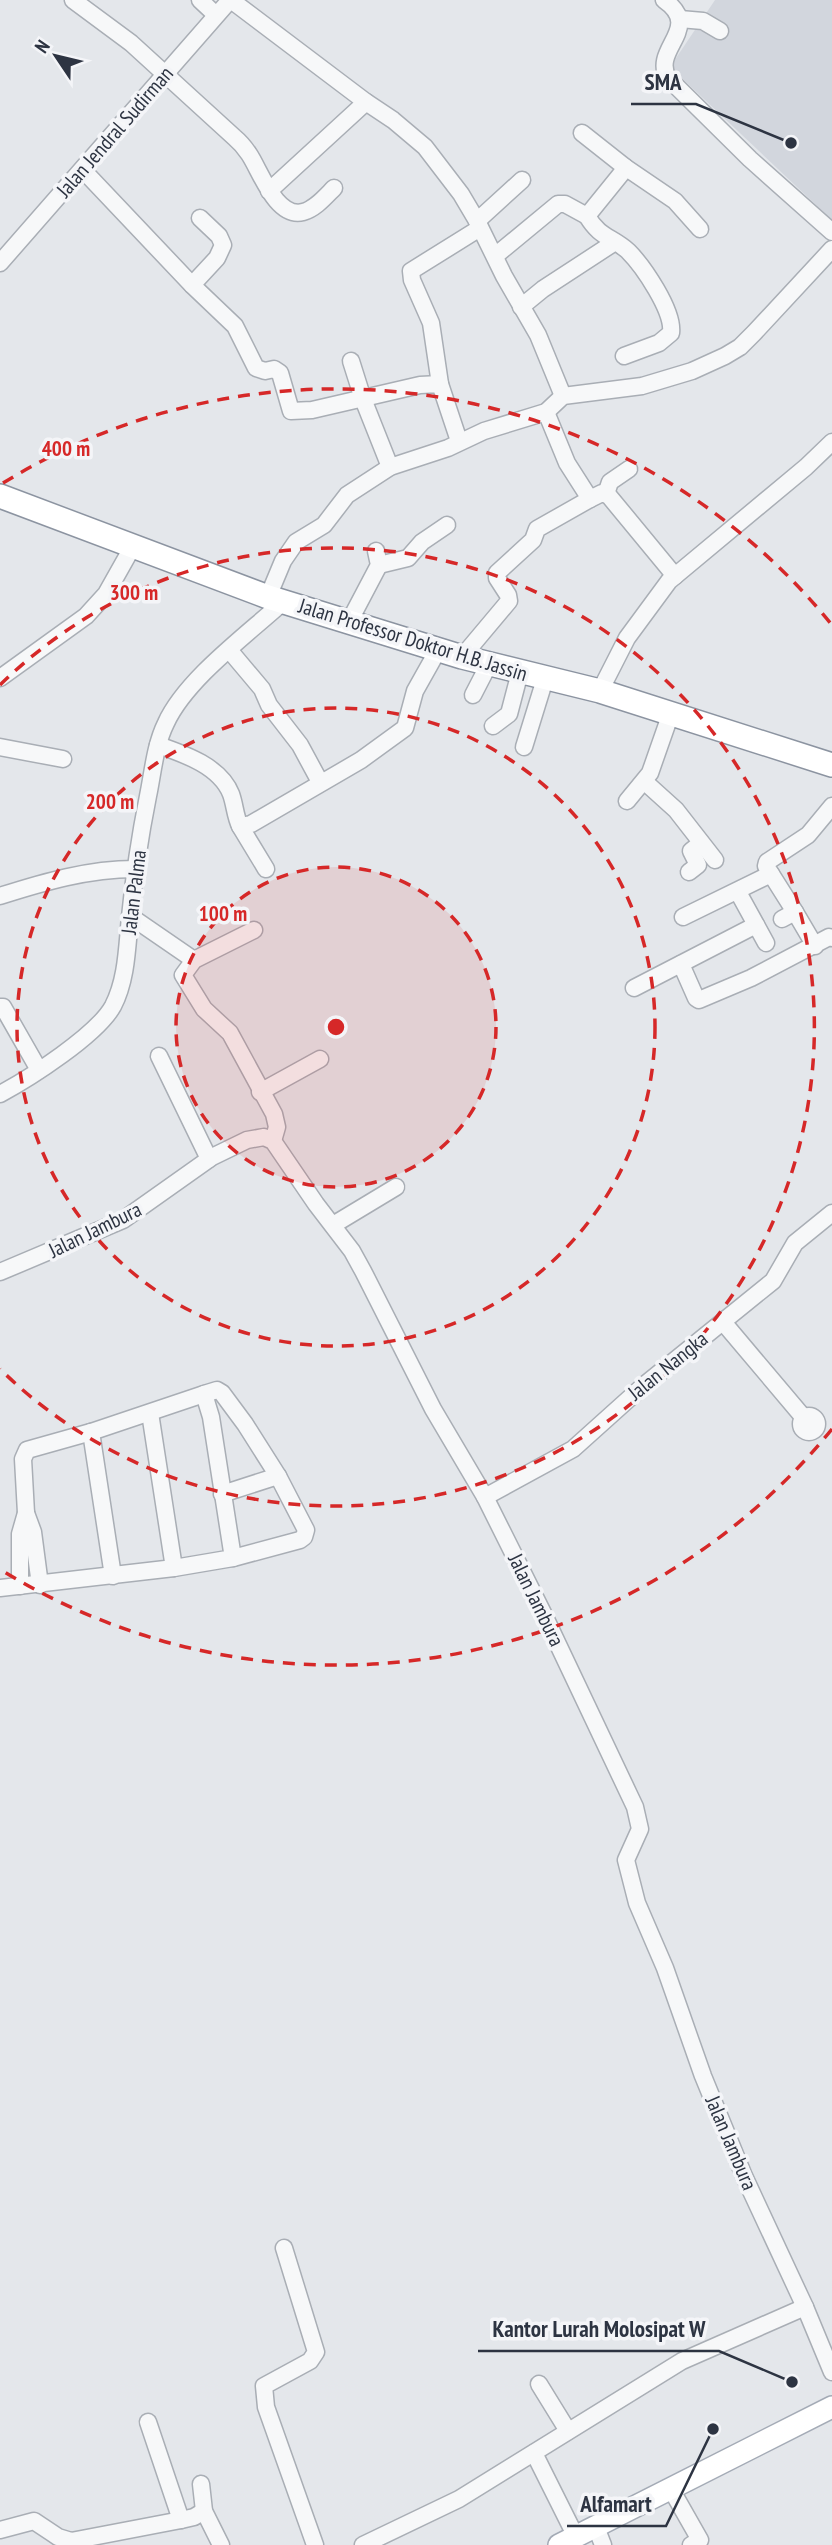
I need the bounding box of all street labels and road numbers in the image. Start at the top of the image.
street label: Jalan Jendral Sudirman [50,61,179,203]
street label: Jalan Professor Doktor H.B. Jassin [295,592,531,687]
street label: Jalan Palma [115,848,152,937]
street label: Jalan Jambura [43,1196,146,1264]
street label: Jalan Nangka [622,1325,713,1407]
street label: Jalan Jambura [502,1548,570,1651]
street label: Jalan Jambura [699,2091,763,2194]

